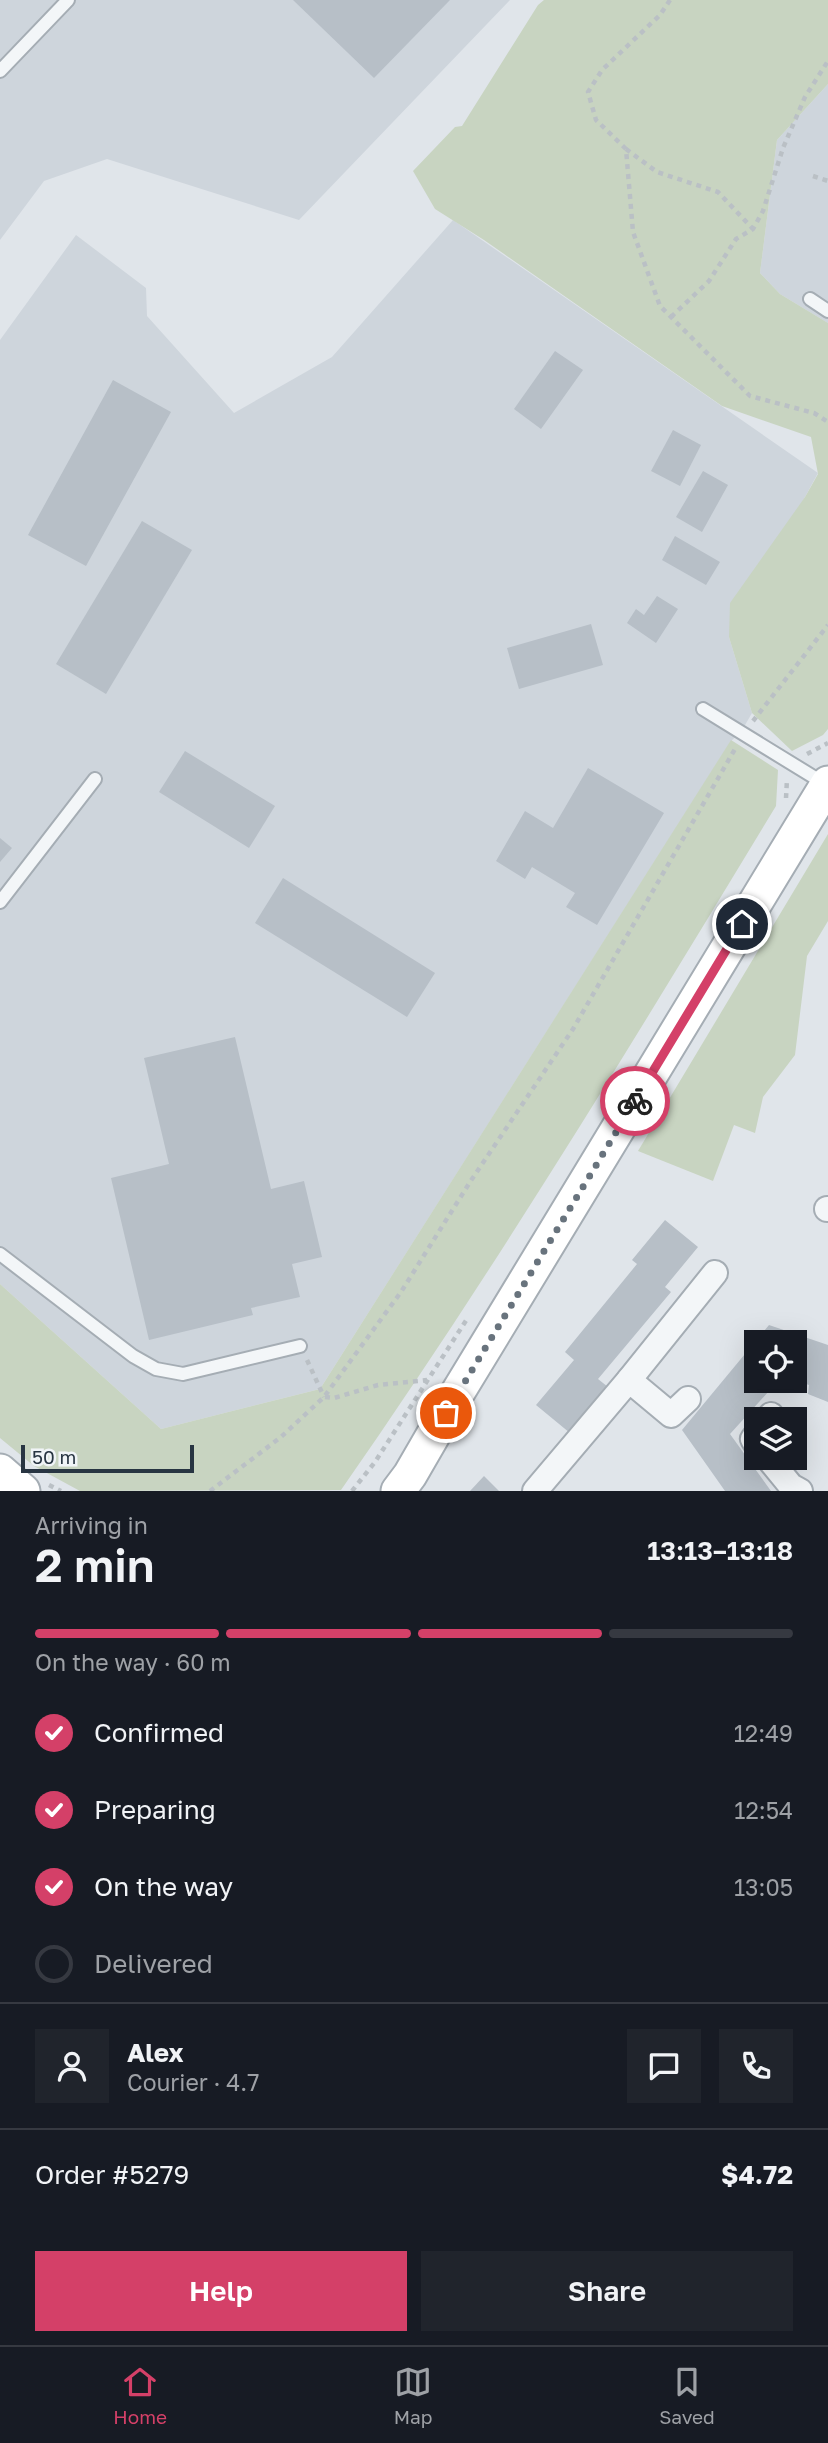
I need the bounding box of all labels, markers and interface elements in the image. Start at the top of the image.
pin [712,894,772,954]
icon: home [723,905,761,943]
courier [600,1066,670,1136]
icon: bike [616,1082,654,1120]
map controls [744,1330,807,1470]
button: locate [744,1330,807,1393]
pin [416,1383,476,1443]
icon: bag [427,1394,465,1432]
button: layers [744,1407,807,1470]
scale bar [21,1442,194,1474]
text: 50 m [32,1445,76,1468]
text: Arriving in [35,1511,148,1539]
text: 13:13–13:18 [647,1535,793,1566]
text: 2 min [35,1537,155,1592]
text: On the way · 60 m [35,1648,231,1676]
icon: check [35,1714,73,1752]
text: Confirmed [94,1717,224,1748]
text: 12:49 [734,1719,793,1747]
icon: check [35,1791,73,1829]
text: Preparing [94,1794,216,1825]
text: 12:54 [734,1796,793,1824]
icon: check [35,1868,73,1906]
text: On the way [94,1871,233,1902]
text: 13:05 [734,1873,793,1901]
text: Delivered [94,1948,213,1979]
button: person [35,2029,109,2103]
button: chat [627,2029,701,2103]
button: phone [719,2029,793,2103]
text: Alex [127,2037,184,2068]
text: Courier · 4.7 [127,2068,259,2096]
text: Order #5279 [35,2159,189,2190]
text: $4.72 [721,2159,793,2190]
button: Help [35,2251,407,2331]
button: Share [421,2251,793,2331]
tab: Home [113,2363,167,2428]
tab: Map [394,2363,432,2428]
tab: Saved [659,2363,715,2428]

